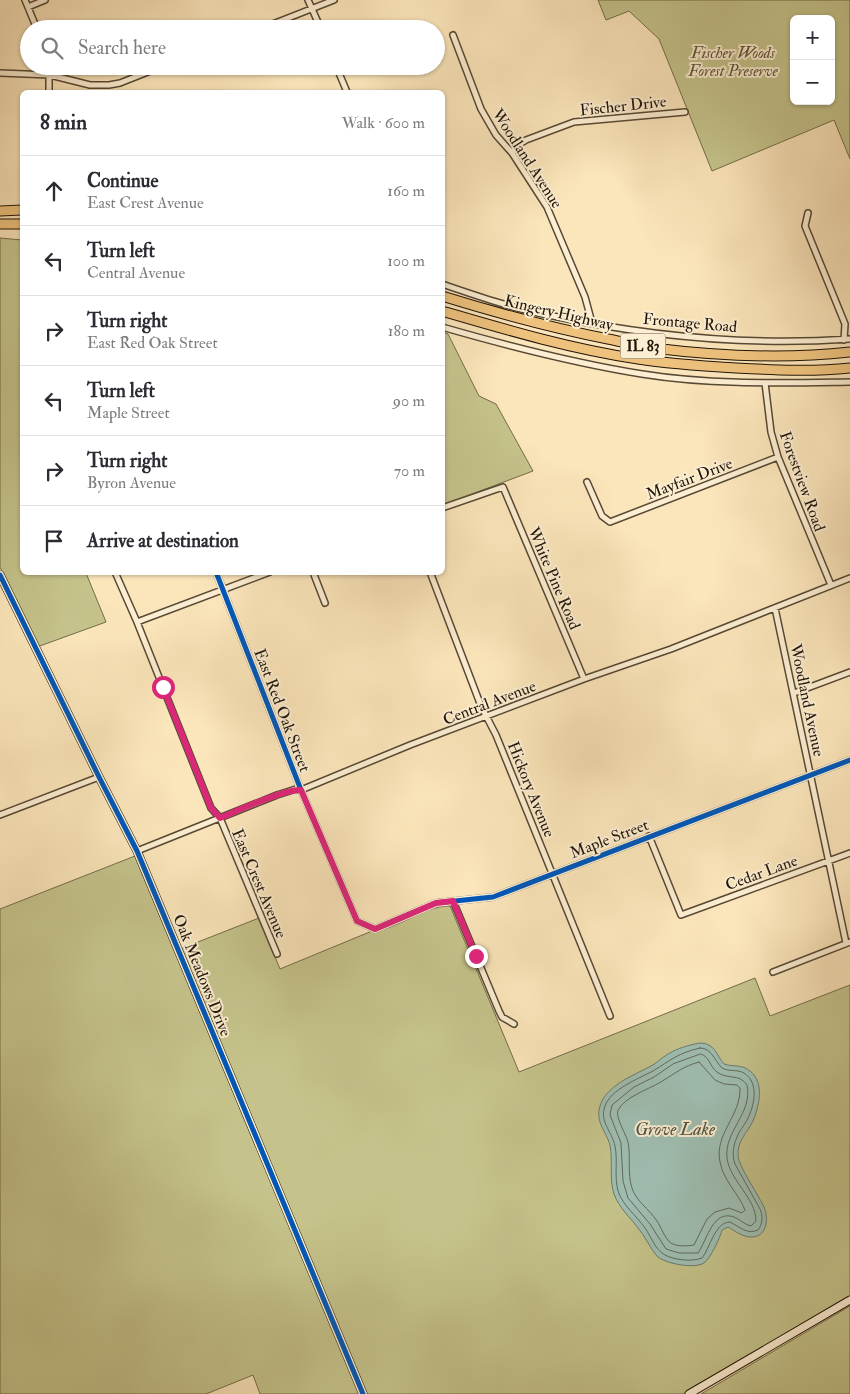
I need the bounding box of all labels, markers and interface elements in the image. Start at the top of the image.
map controls [790,15,835,105]
button: + [790,15,835,60]
search box [20,20,445,75]
icon: search [38,34,66,62]
text: Search here [78,36,166,60]
park label: Fischer Woods Forest Preserve [687,43,778,81]
button: − [790,60,835,105]
street label: Fischer Drive [579,91,668,120]
street label: Woodland Avenue [487,104,567,212]
text: 8 min [40,109,87,136]
text: Walk · 600 m [342,113,425,133]
text: Continue [87,169,158,193]
icon: ahead [40,177,68,205]
text: 160 m [387,181,425,201]
text: East Crest Avenue [87,193,204,213]
text: Turn left [87,239,155,263]
icon: left [40,247,68,275]
text: 100 m [387,251,425,271]
text: Central Avenue [87,263,185,283]
street label: Kingery Highway [502,291,616,335]
text: Turn right [87,309,167,333]
street label: Frontage Road [642,309,738,337]
icon: right [40,317,68,345]
text: 180 m [388,321,425,341]
text: East Red Oak Street [87,333,218,353]
road number: IL 83 [620,334,666,358]
text: Turn left [87,379,155,403]
icon: left [40,387,68,415]
text: 90 m [393,391,425,411]
text: Maple Street [87,403,170,423]
street label: Forestview Road [775,429,829,534]
text: Turn right [87,449,167,473]
street label: Mayfair Drive [643,453,736,505]
icon: right [40,457,68,485]
text: 70 m [394,461,425,481]
text: Byron Avenue [87,473,176,493]
street label: White Pine Road [523,523,585,633]
icon: arrive [40,527,68,555]
text: Arrive at destination [87,529,239,553]
street label: Woodland Avenue [785,641,829,759]
street label: East Red Oak Street [249,646,315,775]
route start [152,676,175,699]
street label: Central Avenue [440,676,539,730]
street label: Hickory Avenue [503,739,559,840]
street label: Maple Street [567,815,652,864]
street label: East Crest Avenue [227,826,291,941]
street label: Cedar Lane [723,851,800,895]
street label: Oak Meadows Drive [168,911,236,1040]
route end [465,945,488,968]
water label: Grove Lake [635,1118,716,1141]

